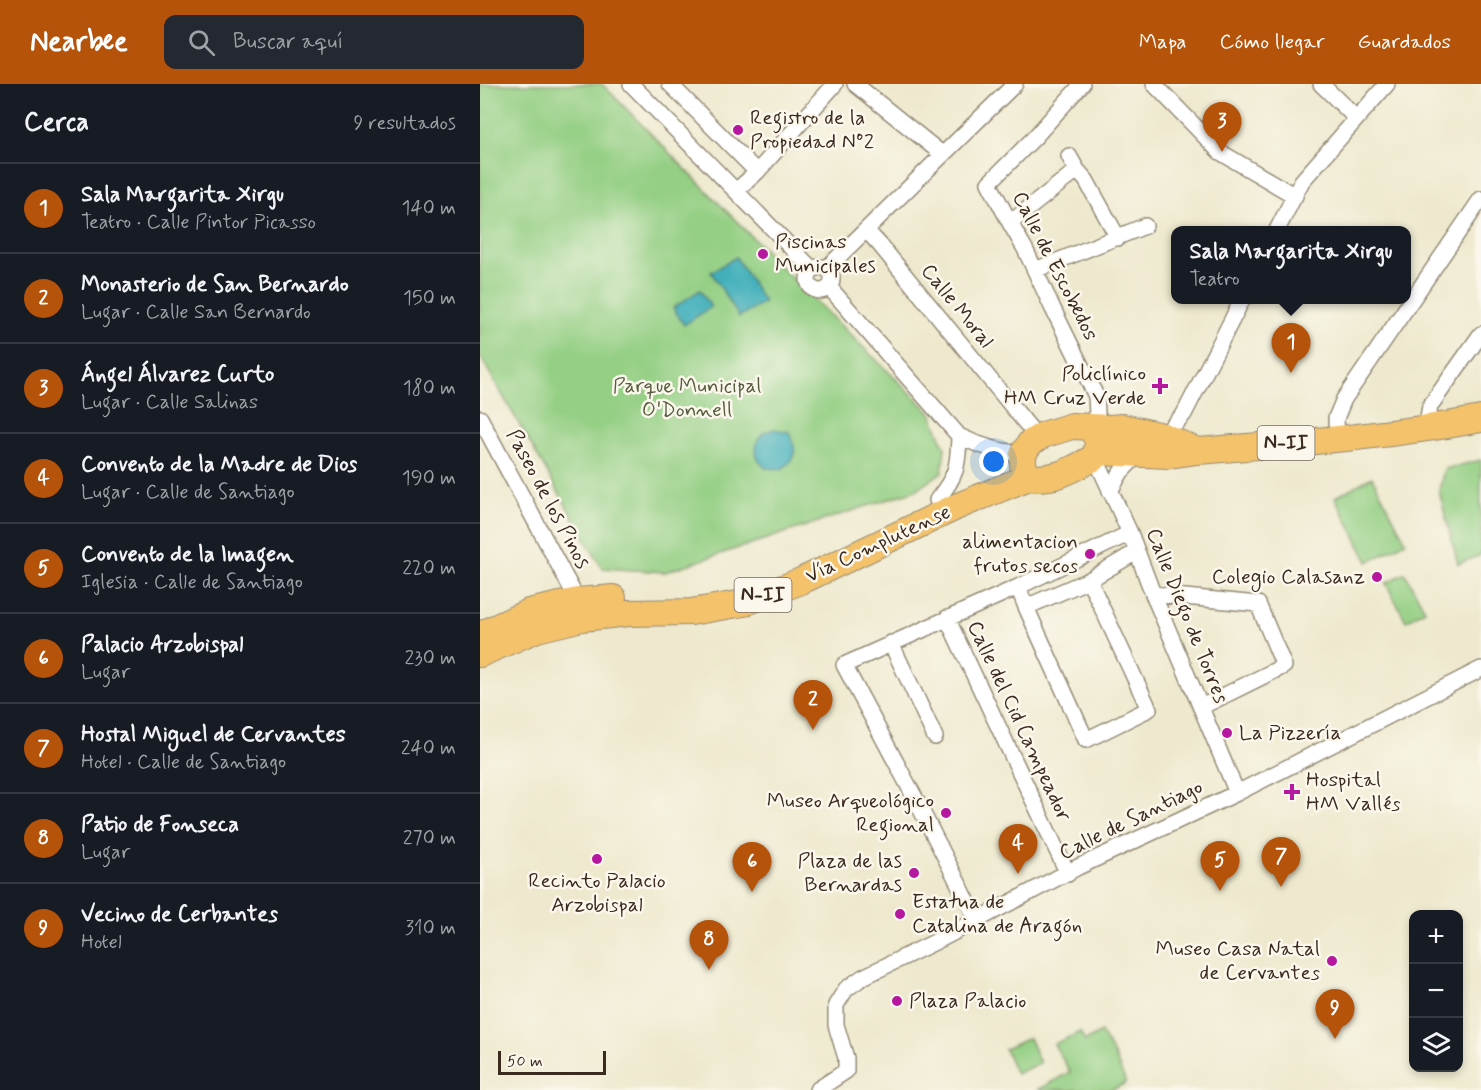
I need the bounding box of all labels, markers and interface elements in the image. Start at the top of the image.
search box [164,15,584,69]
text: Nearbee [30,24,128,61]
icon: search [185,26,218,59]
text: Buscar aquí [233,28,343,56]
text: Mapa [1139,28,1187,56]
text: Cómo llegar [1220,28,1325,56]
text: Guardados [1358,28,1451,56]
pin: 3 [1202,103,1242,152]
place label: Registro de la Propiedad Nº2 [750,104,874,156]
text: Cerca [24,106,89,140]
text: 9 resultados [353,110,456,137]
marker: Registro de la Propiedad Nº2 [731,123,745,137]
text: Sala Margarita Xirgu [81,181,284,209]
street label: Calle de Escobedos [1005,187,1105,345]
text: 1 [39,195,48,222]
text: 140 m [402,195,456,222]
text: Teatro · Calle Pintor Picasso [81,209,316,236]
popup [1171,226,1411,304]
place label: Piscinas Municipales [775,228,876,280]
text: Sala Margarita Xirgu [1190,238,1392,266]
marker: Piscinas Municipales [756,247,770,261]
street label: Calle Moral [914,258,1000,354]
text: Teatro [1190,266,1240,293]
text: Monasterio de San Bernardo [81,271,349,299]
text: 2 [39,285,48,312]
text: 150 m [403,285,456,312]
text: Lugar · Calle San Bernardo [81,299,311,326]
pin: 1 [1272,324,1310,373]
place label: Policlínico HM Cruz Verde [1004,360,1146,412]
text: Ángel Álvarez Curto [81,361,274,389]
park label: Parque Municipal O'Donnell [613,372,761,424]
text: 3 [39,375,48,402]
text: 180 m [403,375,456,402]
marker: Policlínico HM Cruz Verde [1151,377,1169,395]
text: Lugar · Calle Salinas [81,389,258,416]
street label: Paseo de los Pinos [499,424,597,574]
road number: N-II [1258,426,1314,460]
your location [979,447,1008,476]
text: Convento de la Madre de Dios [81,451,357,479]
text: 4 [38,465,49,492]
text: 190 m [402,465,456,492]
text: Lugar · Calle de Santiago [81,479,295,506]
street label: Vía Complutense [801,498,955,590]
street label: Calle Diego de Torres [1137,524,1235,709]
place label: alimentacion frutos secos [962,528,1078,580]
text: Convento de la Imagen [81,541,294,569]
marker: alimentacion frutos secos [1083,547,1097,561]
text: 5 [38,555,50,582]
text: 220 m [402,555,456,582]
place label: Colegio Calasanz [1212,563,1365,592]
text: Iglesia · Calle de Santiago [81,569,303,596]
marker: Colegio Calasanz [1370,570,1384,584]
road number: N-II [734,578,792,612]
street label: Calle del Cid Campeador [960,616,1078,826]
text: Palacio Arzobispal [81,631,243,659]
text: 6 [38,645,49,672]
text: 230 m [404,645,456,672]
text: Lugar [81,659,130,686]
pin: 2 [794,680,832,730]
place label: La Pizzería [1239,719,1341,747]
text: Hostal Miguel de Cervantes [81,721,346,749]
marker: La Pizzería [1220,726,1234,740]
text: 7 [37,735,50,762]
text: 240 m [401,735,456,762]
text: Hotel · Calle de Santiago [81,749,286,776]
place label: Hospital HM Vallés [1306,766,1401,818]
street label: Calle de Santiago [1054,773,1208,867]
marker: Hospital HM Vallés [1283,783,1301,801]
place label: Museo Arqueológico Regional [767,787,934,841]
marker: Museo Arqueológico Regional [939,806,953,820]
text: Patio de Fonseca [81,811,239,839]
pin: 4 [998,824,1038,874]
text: 8 [38,825,49,852]
text: 270 m [403,825,456,852]
pin: 7 [1262,838,1300,887]
text: Lugar [81,839,130,866]
pin: 6 [732,842,772,892]
pin: 5 [1200,842,1240,891]
place label: Plaza de las Bernardas [798,847,902,899]
marker: Recinto Palacio Arzobispal [590,852,604,866]
marker: Plaza de las Bernardas [907,866,921,880]
place label: Recinto Palacio Arzobispal [528,867,666,919]
place label: Estatua de Catalina de Aragón [912,888,1082,942]
text: Vecino de Cerbantes [81,901,278,929]
marker: Estatua de Catalina de Aragón [893,907,907,921]
map controls [1409,910,1463,1072]
button: + [1409,910,1463,964]
text: 9 [39,915,48,942]
text: 310 m [405,915,456,942]
pin: 8 [690,920,728,970]
text: Hotel [81,929,122,956]
place label: Museo Casa Natal de Cervantes [1156,935,1320,987]
marker: Museo Casa Natal de Cervantes [1325,954,1339,968]
button: − [1409,964,1463,1018]
place label: Plaza Palacio [909,987,1026,1015]
pin: 9 [1316,990,1354,1039]
marker: Plaza Palacio [890,994,904,1008]
button: layers [1409,1018,1463,1072]
scale bar [498,1048,606,1076]
text: 50 m [507,1051,543,1072]

